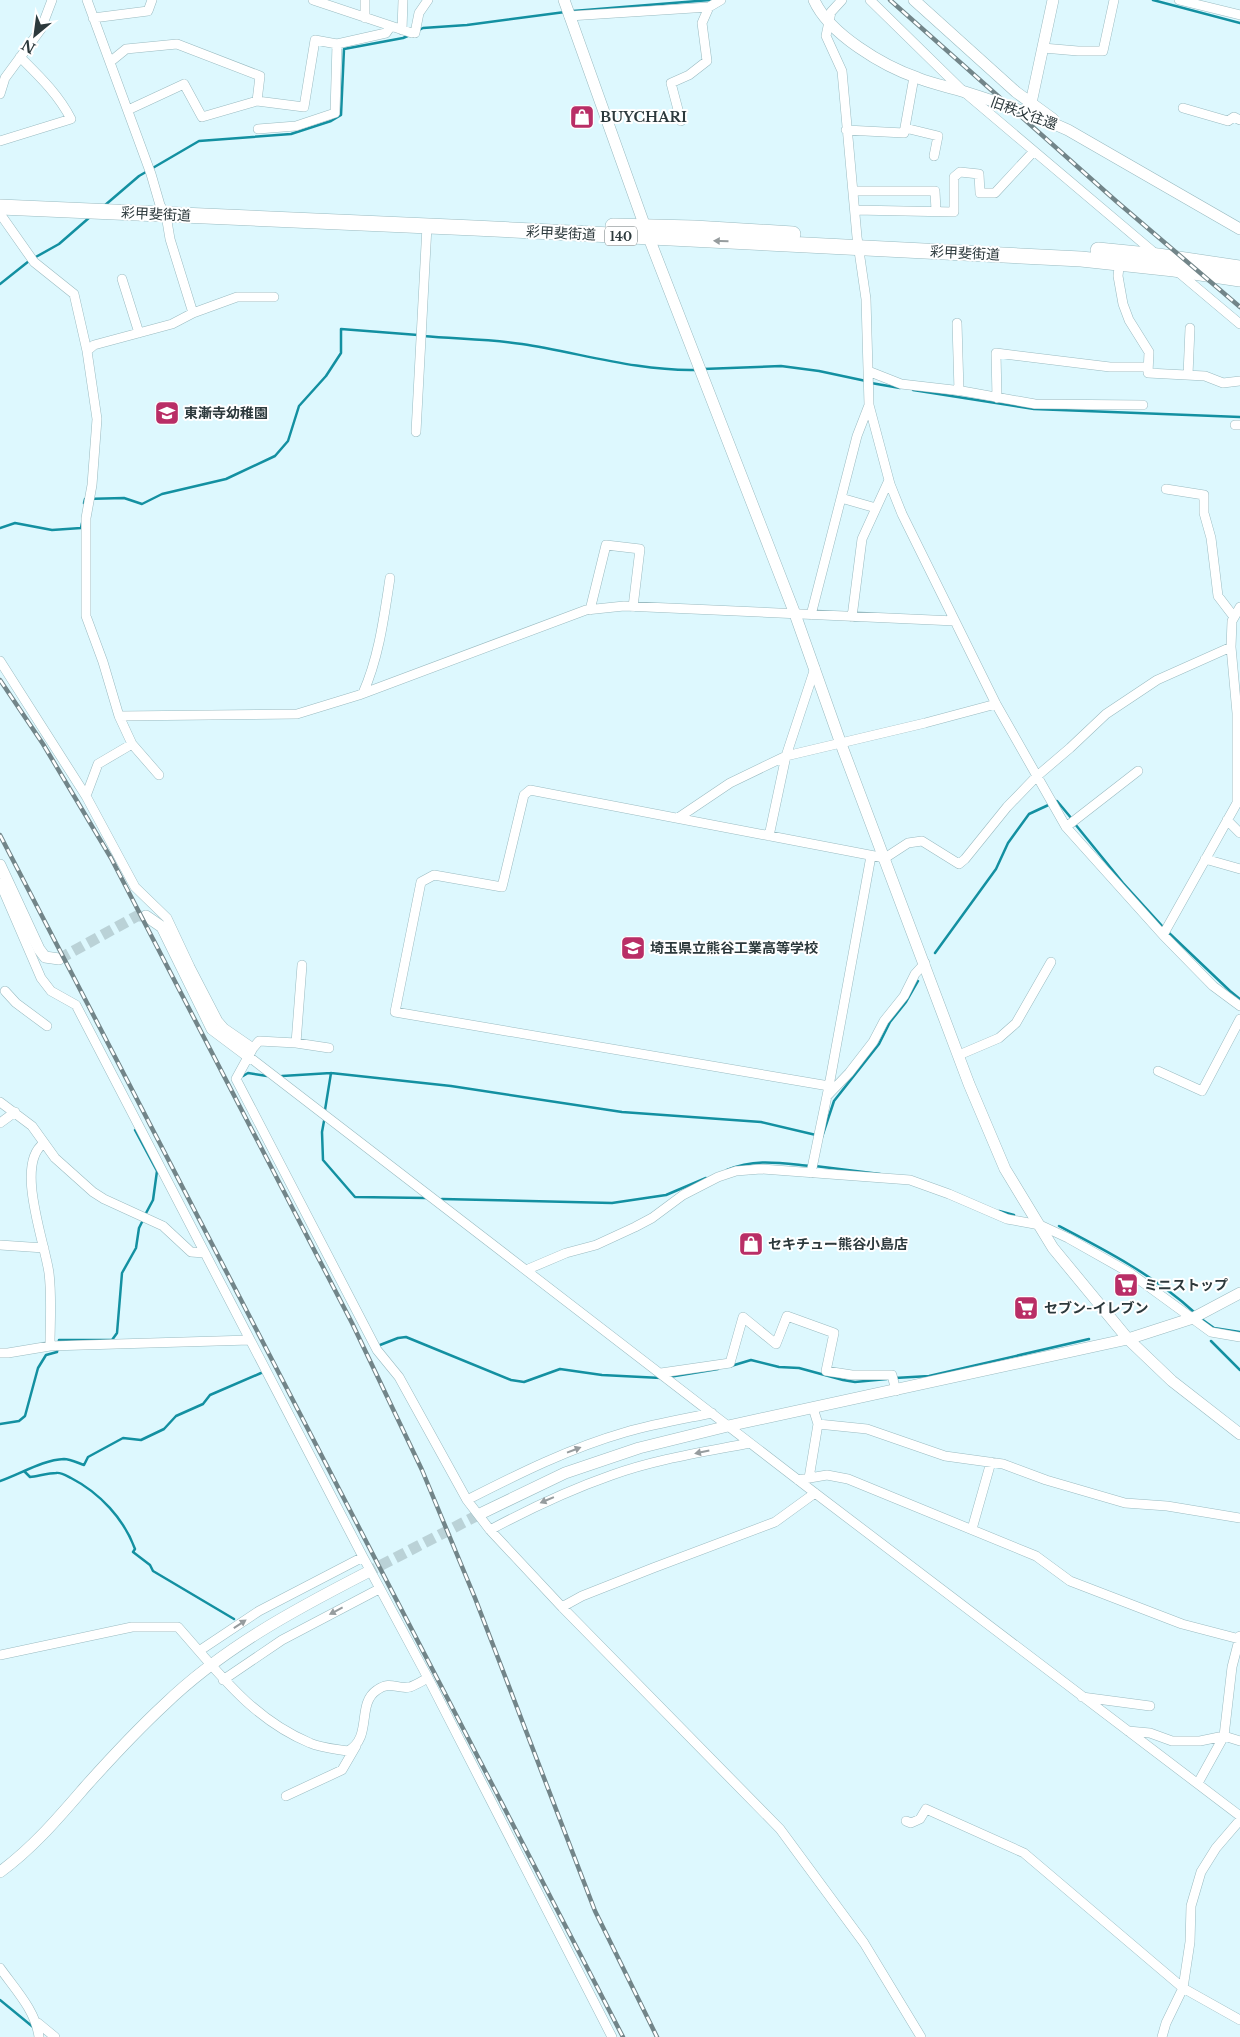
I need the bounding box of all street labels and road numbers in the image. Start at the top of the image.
street label: 旧秩父往還 [988,93,1060,133]
street label: 彩甲斐街道 [121,203,191,225]
street label: 彩甲斐街道 [526,222,596,244]
road number: 140 [605,227,637,246]
street label: 彩甲斐街道 [930,242,1000,264]

